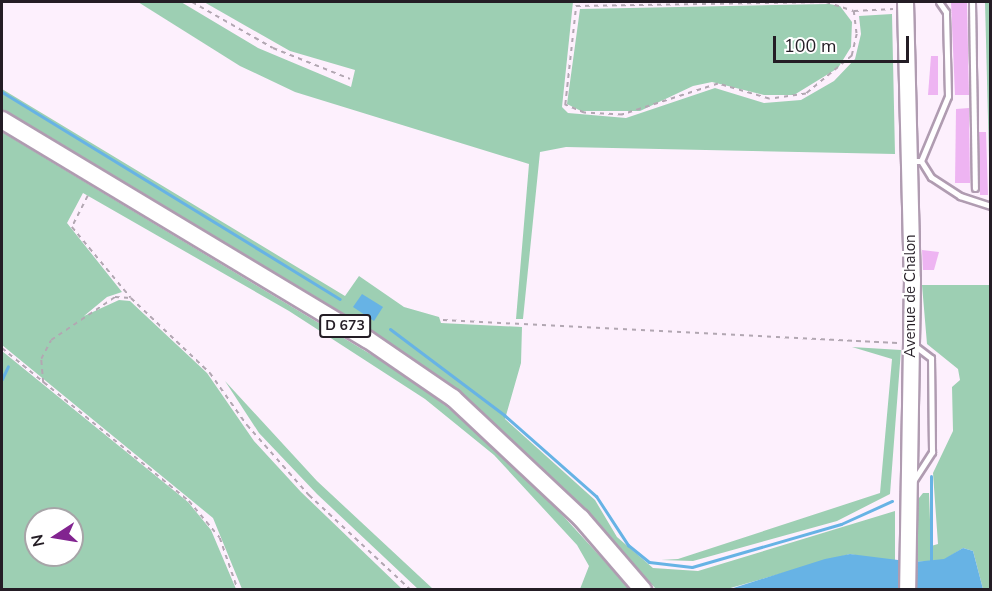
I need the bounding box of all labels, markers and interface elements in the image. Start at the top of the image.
scale bar [776,24,912,62]
text: 100 m [784,34,836,58]
street label: Avenue de Chalon [902,234,920,358]
road number: D 673 [318,315,372,337]
north arrow [24,507,84,567]
text: N [26,532,50,548]

